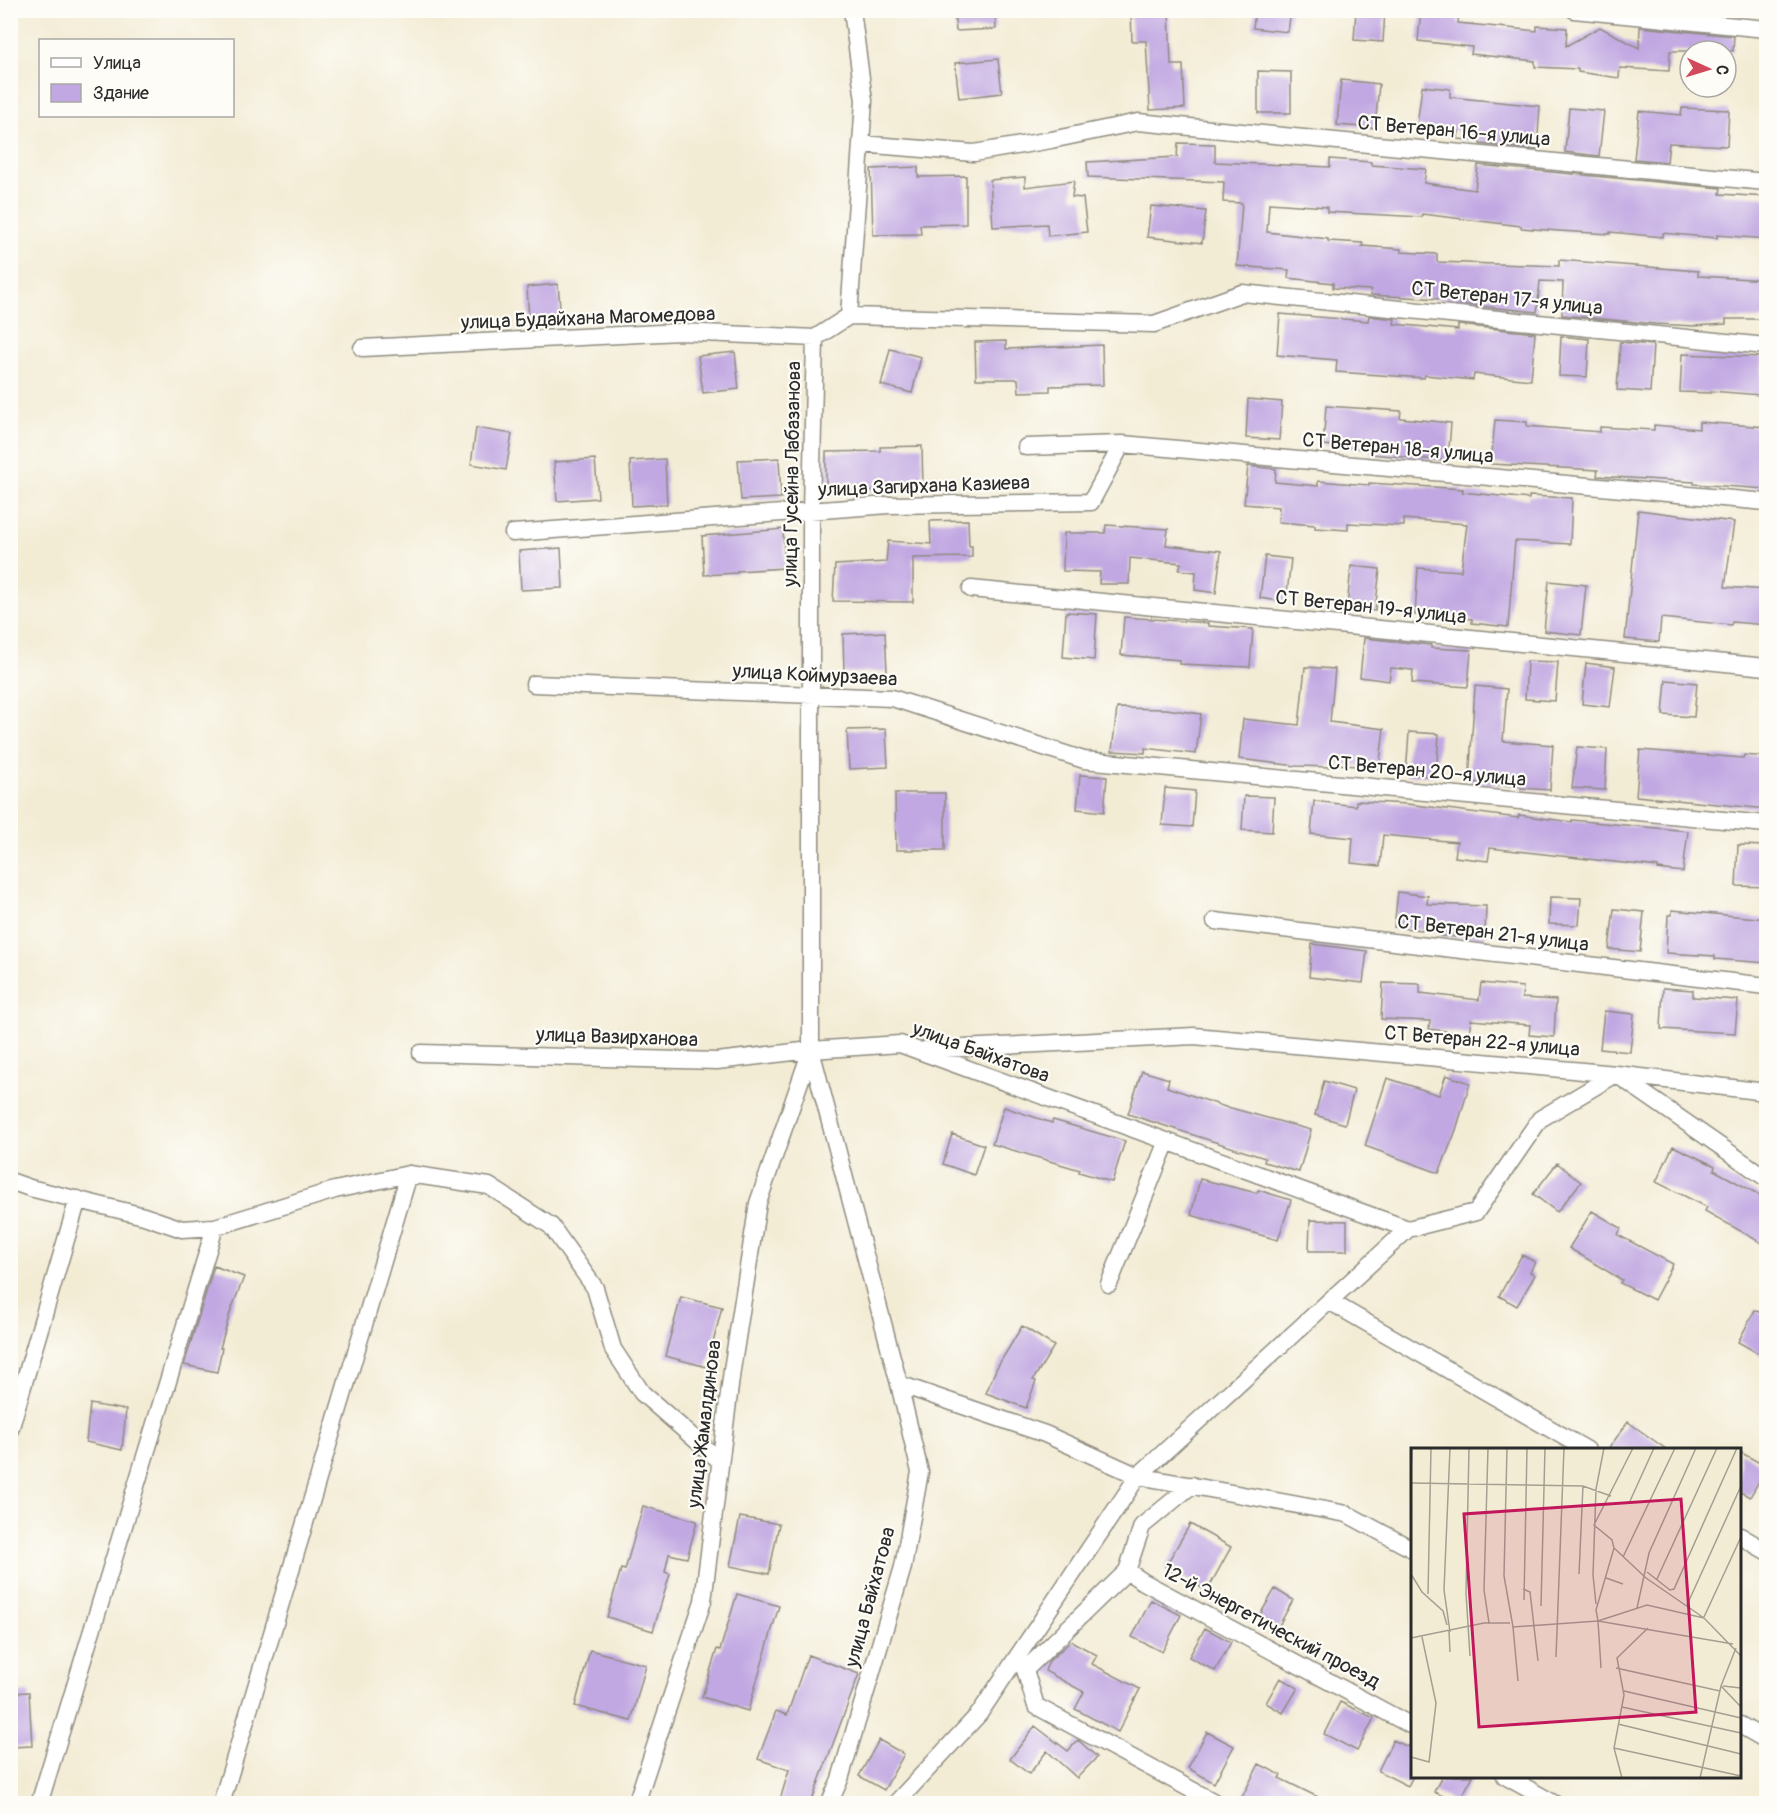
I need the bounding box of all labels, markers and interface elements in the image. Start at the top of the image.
legend [39,39,234,117]
north arrow [1678,39,1738,99]
text: Улица [93,52,141,75]
text: С [1712,64,1732,76]
text: Здание [93,82,149,105]
street label: СТ Ветеран 16-я улица [1357,110,1551,152]
street label: СТ Ветеран 17-я улица [1410,276,1604,320]
street label: улица Будайхана Магомедова [459,301,716,335]
street label: улица Гусейна Лабазанова [778,361,806,588]
street label: СТ Ветеран 18-я улица [1301,427,1495,469]
street label: улица Загирхана Казиева [817,470,1030,502]
street label: СТ Ветеран 19-я улица [1274,585,1468,629]
street label: улица Коймурзаева [731,658,898,692]
street label: СТ Ветеран 20-я улица [1327,750,1527,792]
street label: СТ Ветеран 21-я улица [1396,909,1590,957]
street label: улица Байхатова [908,1015,1053,1088]
street label: СТ Ветеран 22-я улица [1383,1020,1581,1062]
street label: улица Вазирханова [535,1022,698,1052]
street label: улица Жамалдинова [681,1339,727,1510]
inset map [1411,1448,1741,1778]
street label: улица Байхатова [839,1524,901,1671]
street label: 12-й Энергетический проезд [1158,1558,1384,1694]

